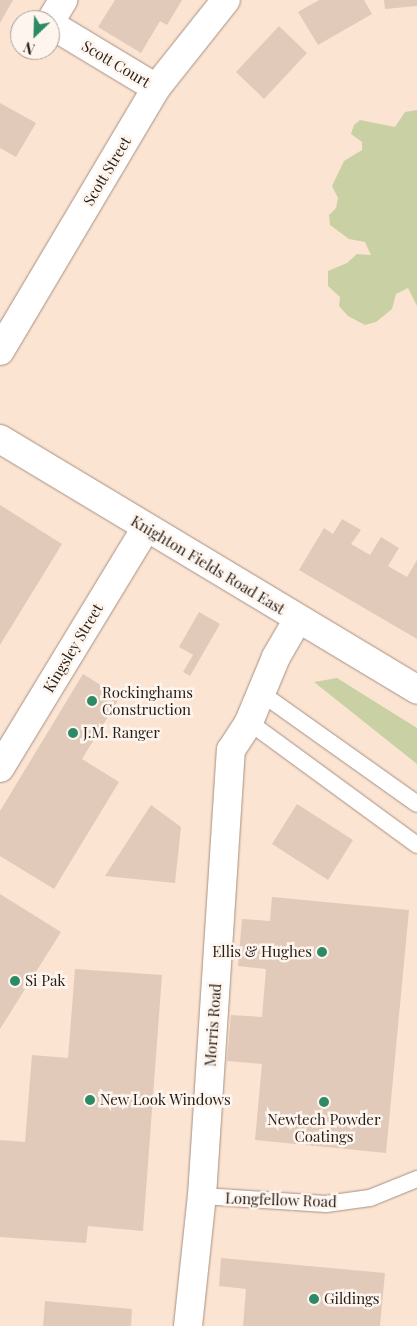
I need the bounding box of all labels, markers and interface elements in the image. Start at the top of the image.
north arrow [10,10,60,60]
street label: Scott Court [79,37,153,91]
text: N [21,38,38,59]
street label: Scott Street [79,133,135,209]
street label: Knighton Fields Road East [128,512,288,618]
street label: Kingsley Street [39,600,107,696]
place label: Rockinghams Construction [102,683,193,718]
marker: Rockinghams Construction [86,695,98,707]
place label: J.M. Ranger [83,724,160,742]
marker: J.M. Ranger [67,727,79,739]
place label: Ellis & Hughes [212,943,312,961]
marker: Ellis & Hughes [316,946,328,958]
place label: Si Pak [25,972,66,990]
marker: Si Pak [9,975,21,987]
street label: Morris Road [201,983,225,1067]
place label: New Look Windows [100,1091,232,1109]
marker: New Look Windows [84,1094,96,1106]
marker: Newtech Powder Coatings [318,1096,330,1108]
place label: Newtech Powder Coatings [267,1110,381,1145]
street label: Longfellow Road [225,1189,337,1211]
place label: Gildings [324,1290,380,1308]
marker: Gildings [308,1293,320,1305]

